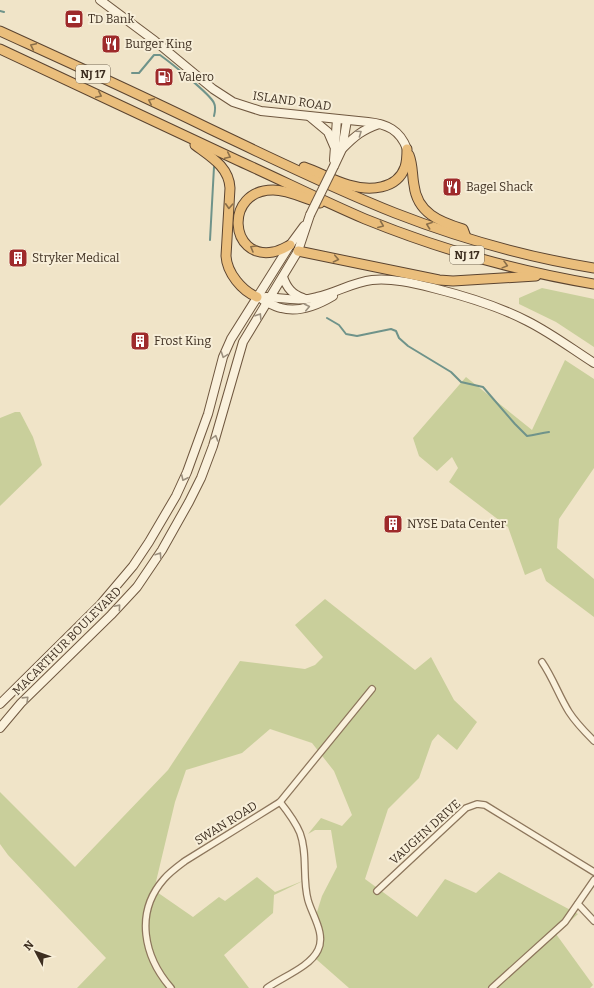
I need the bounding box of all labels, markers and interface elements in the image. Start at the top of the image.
bank icon: TD Bank [63,8,85,30]
place label: TD Bank [88,12,134,26]
restaurant icon: Burger King [100,33,122,55]
place label: Burger King [125,37,192,51]
one-way arrow [29,43,37,51]
road number: NJ 17 [76,65,110,83]
fuel station icon: Valero [153,66,175,88]
place label: Valero [178,70,214,84]
street label: ISLAND ROAD [252,89,332,113]
one-way arrow [94,90,102,98]
one-way arrow [147,98,155,106]
one-way arrow [355,130,362,138]
one-way arrow [224,151,231,159]
restaurant icon: Bagel Shack [441,176,463,198]
place label: Bagel Shack [466,180,533,194]
one-way arrow [224,203,233,209]
one-way arrow [378,220,385,228]
one-way arrow [425,221,432,230]
one-way arrow [250,246,257,253]
road number: NJ 17 [450,246,484,264]
building icon: Stryker Medical [7,247,29,269]
place label: Stryker Medical [32,251,120,265]
one-way arrow [333,254,340,262]
one-way arrow [501,260,508,269]
one-way arrow [304,304,310,312]
one-way arrow [254,314,261,321]
building icon: Frost King [129,330,151,352]
place label: Frost King [154,334,211,348]
one-way arrow [221,351,229,358]
one-way arrow [210,435,219,442]
one-way arrow [181,474,189,482]
building icon: NYSE Data Center [382,513,404,535]
place label: NYSE Data Center [407,517,507,531]
one-way arrow [154,552,161,559]
street label: MACARTHUR BOULEVARD [10,584,124,698]
one-way arrow [114,605,121,612]
one-way arrow [21,696,29,704]
street label: VAUGHN DRIVE [387,797,463,867]
street label: SWAN ROAD [192,798,260,848]
north arrow [16,932,56,972]
text: N [21,938,37,953]

